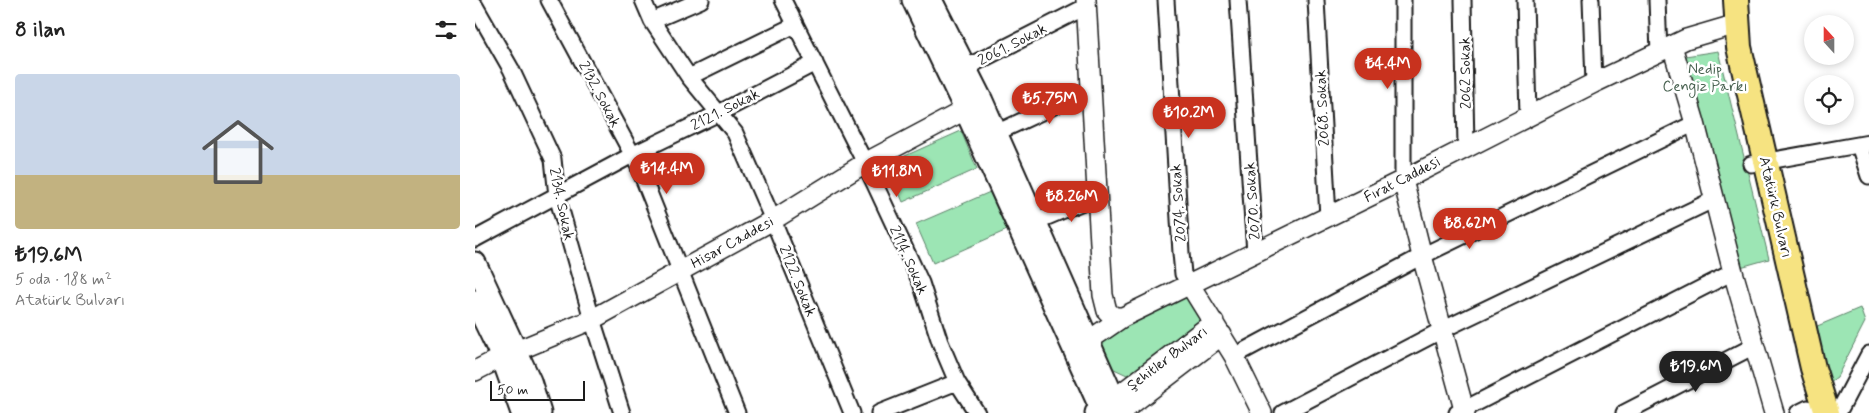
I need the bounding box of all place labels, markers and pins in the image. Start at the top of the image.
pin: ₺4.4M [1353,48,1423,90]
pin: ₺5.75M [1009,82,1091,125]
pin: ₺10.2M [1148,96,1230,139]
pin: ₺14.4M [626,152,708,195]
pin: ₺11.8M [856,156,938,198]
pin: ₺8.26M [1031,180,1113,223]
pin: ₺8.62M [1429,208,1511,250]
pin: ₺19.6M [1655,350,1737,393]

